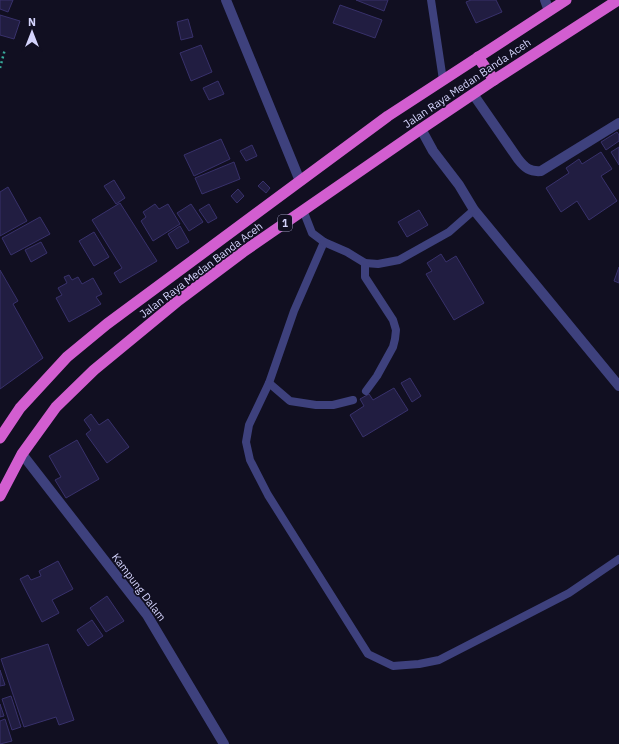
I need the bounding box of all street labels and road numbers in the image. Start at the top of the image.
street label: Jalan Raya Medan Banda Aceh [401,35,533,131]
road number: 1 [278,215,292,231]
street label: Jalan Raya Medan Banda Aceh [137,219,265,321]
street label: Kampung Dalam [109,550,169,624]

